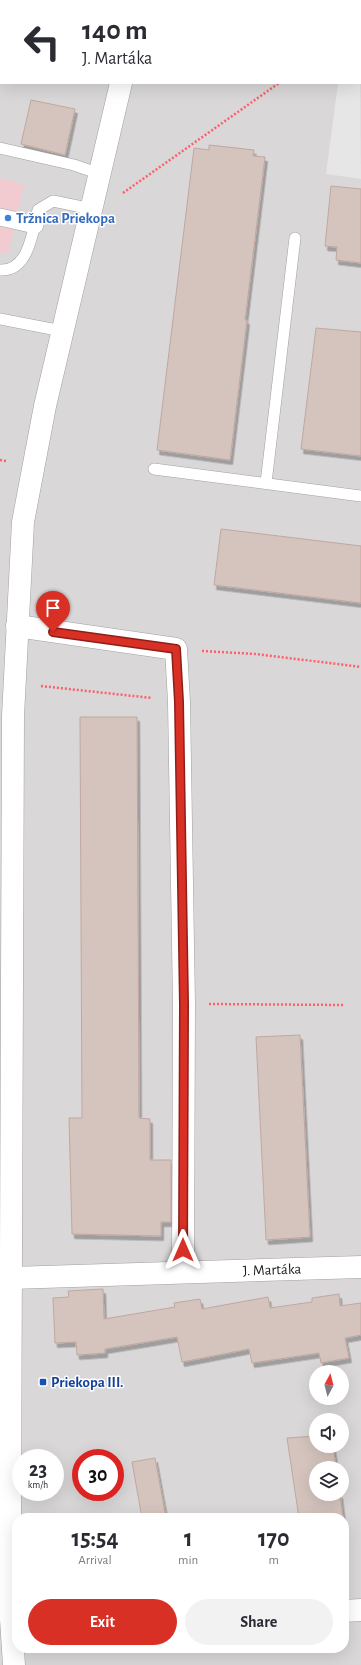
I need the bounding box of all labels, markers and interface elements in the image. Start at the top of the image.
icon: left [16,16,68,68]
text: 140 m [82,17,148,45]
text: J. Martáka [82,50,152,68]
place label: Tržnica Priekopa [16,211,115,226]
marker: Tržnica Priekopa [3,213,13,223]
pin [36,591,70,632]
icon: arrive [42,597,64,619]
position arrow [162,1229,204,1271]
street label: J. Martáka [242,1261,302,1279]
north arrow [309,1365,349,1405]
map controls [309,1365,349,1501]
place label: Priekopa III. [51,1375,123,1390]
marker: Priekopa III. [38,1377,48,1387]
button: sound [309,1413,349,1453]
speed limit sign: 30 [72,1449,124,1501]
text: 23 [29,1460,47,1480]
button: layers [309,1461,349,1501]
text: km/h [28,1480,48,1490]
text: 15:54 [72,1527,119,1551]
text: 1 [184,1527,193,1551]
text: 170 [258,1527,289,1551]
text: Arrival [78,1554,112,1567]
text: min [178,1554,198,1567]
text: m [268,1554,279,1567]
button: Exit [28,1599,177,1645]
button: Share [185,1599,333,1645]

